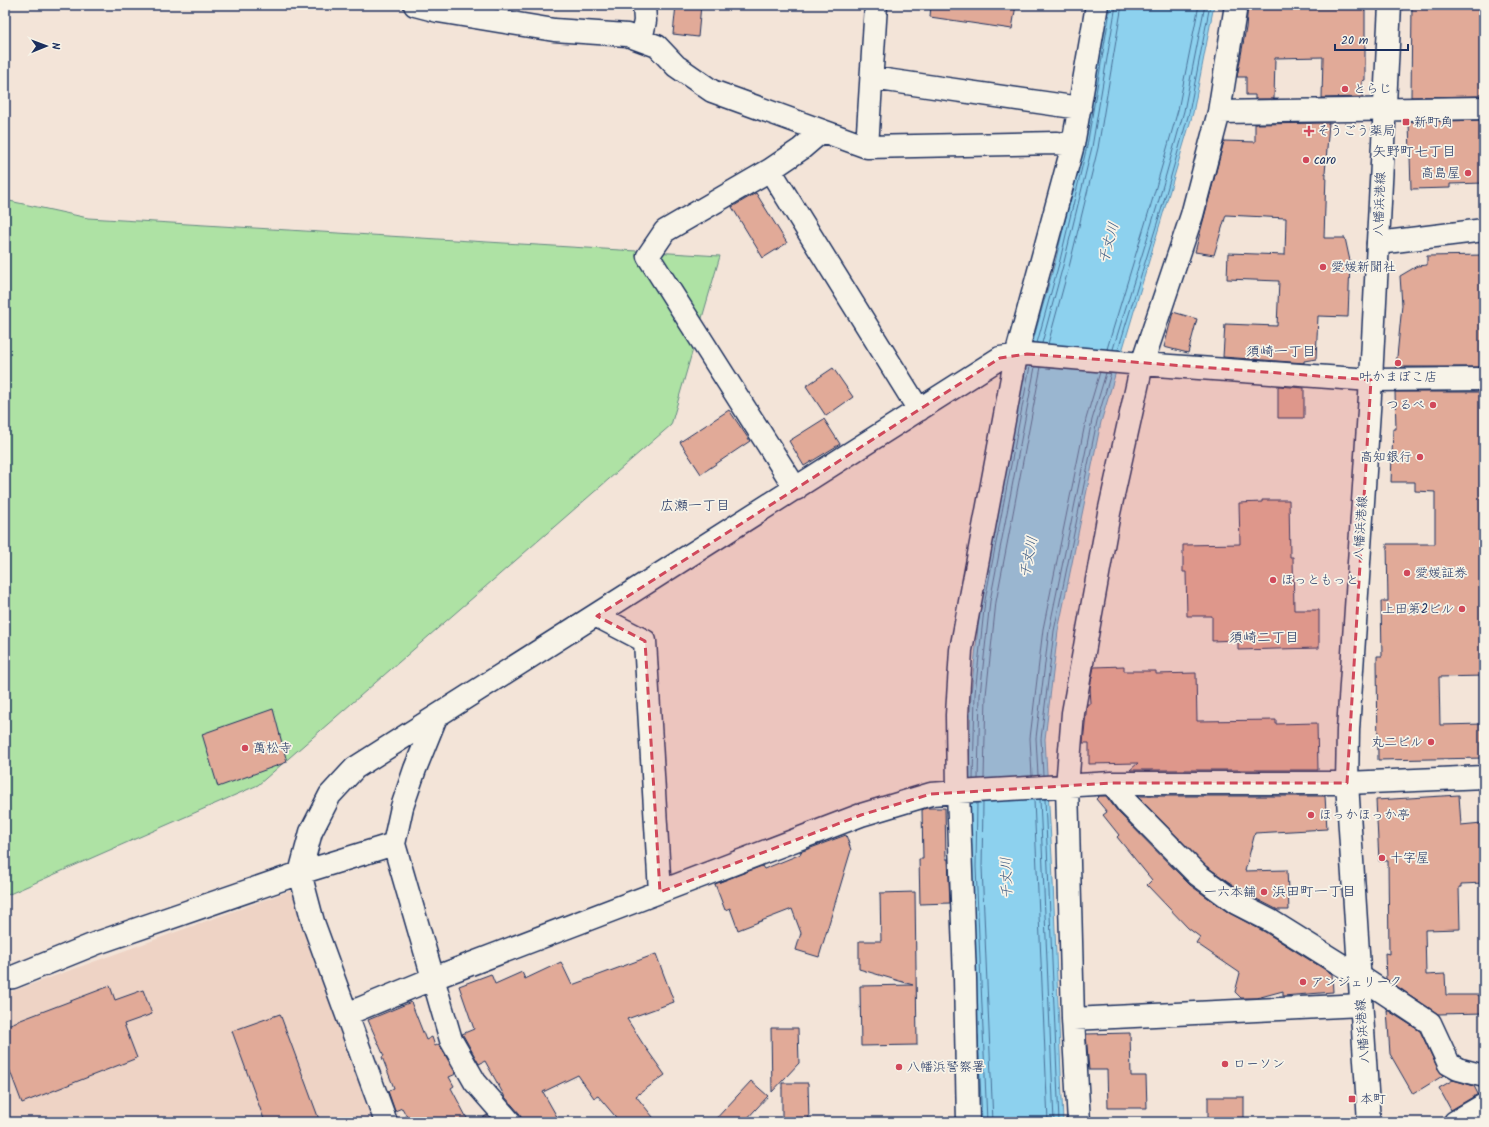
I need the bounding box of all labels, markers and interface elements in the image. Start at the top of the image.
north arrow [26,26,66,66]
scale bar [1335,26,1408,52]
text: 20 m [1341,31,1369,50]
text: N [46,42,64,50]
place label: とらじ [1353,79,1392,100]
marker: とらじ [1340,84,1350,94]
place label: 新町角 [1414,112,1453,133]
marker: 新町角 [1401,117,1411,127]
place label: そうごう薬局 [1317,121,1396,142]
marker: そうごう薬局 [1304,126,1314,136]
district label: 矢野町七丁目 [1372,141,1456,163]
place label: caro [1314,150,1336,171]
marker: caro [1301,155,1311,165]
place label: 高島屋 [1421,163,1460,184]
marker: 高島屋 [1463,168,1473,178]
street label: 八幡浜港線 [1368,170,1392,237]
water label: 千丈川 [1093,220,1125,266]
place label: 愛媛新聞社 [1331,257,1396,278]
marker: 愛媛新聞社 [1318,262,1328,272]
district label: 須崎一丁目 [1246,341,1316,363]
marker: 叶かまぼこ店 [1393,358,1403,368]
place label: 叶かまぼこ店 [1359,367,1437,388]
place label: つるべ [1386,395,1425,416]
marker: つるべ [1428,400,1438,410]
place label: 高知銀行 [1360,447,1412,468]
marker: 高知銀行 [1415,452,1425,462]
street label: 八幡浜港線 [1348,494,1374,561]
district label: 広瀬一丁目 [660,495,730,517]
water label: 千丈川 [1014,534,1044,580]
place label: 愛媛証券 [1415,563,1467,584]
marker: 愛媛証券 [1402,568,1412,578]
place label: ほっともっと [1281,570,1359,591]
marker: ほっともっと [1268,575,1278,585]
place label: 上田第2ビル [1382,599,1454,620]
marker: 上田第2ビル [1457,604,1467,614]
district label: 須崎二丁目 [1229,627,1299,649]
place label: 丸二ビル [1371,732,1423,753]
marker: 丸二ビル [1426,737,1436,747]
place label: 萬松寺 [253,738,292,759]
marker: 萬松寺 [240,743,250,753]
place label: ほっかほっか亭 [1319,805,1410,826]
marker: ほっかほっか亭 [1306,810,1316,820]
place label: 十字屋 [1390,848,1429,869]
marker: 十字屋 [1377,853,1387,863]
water label: 千丈川 [995,857,1019,899]
district label: 浜田町一丁目 [1272,881,1356,903]
place label: 一六本舗 [1204,882,1256,903]
marker: 一六本舗 [1259,887,1269,897]
place label: アンジェリーク [1311,972,1402,993]
marker: アンジェリーク [1298,977,1308,987]
street label: 八幡浜港線 [1350,997,1376,1064]
place label: ローソン [1233,1054,1285,1075]
place label: 八幡浜警察署 [907,1057,985,1078]
marker: ローソン [1220,1059,1230,1069]
marker: 八幡浜警察署 [894,1062,904,1072]
place label: 本町 [1360,1089,1386,1110]
marker: 本町 [1347,1094,1357,1104]

